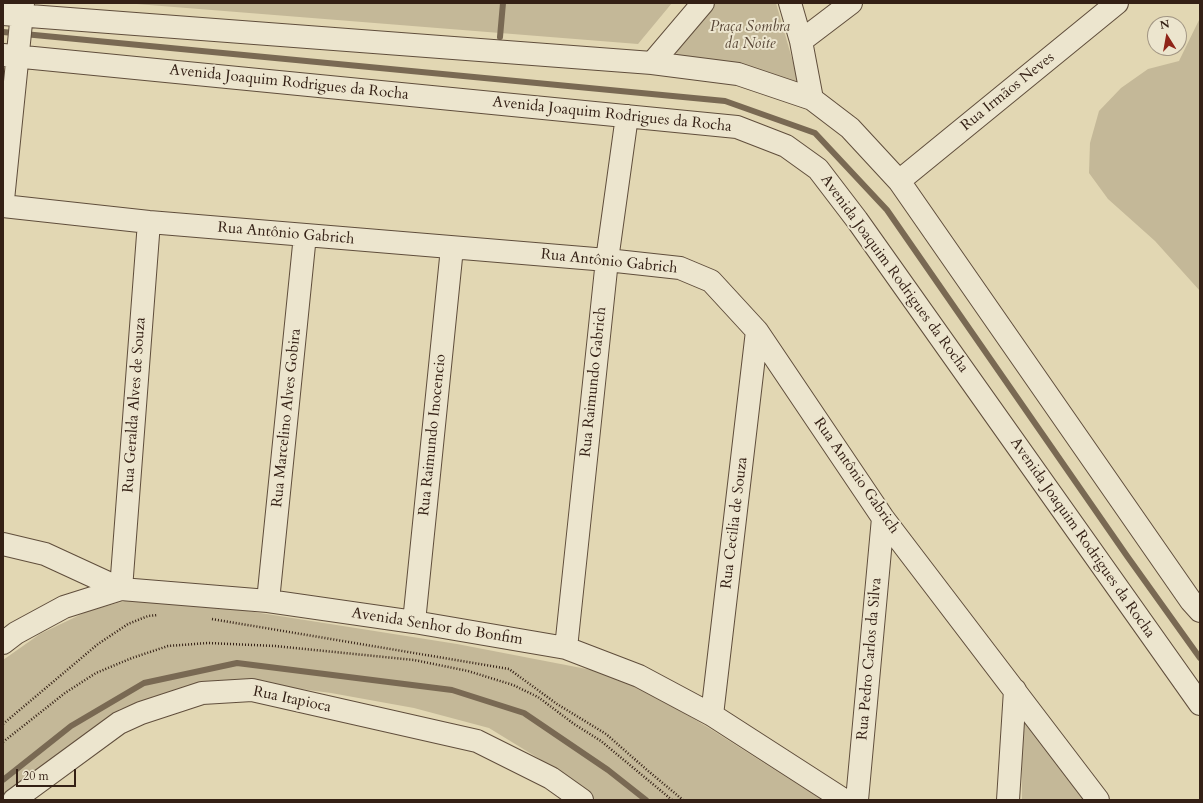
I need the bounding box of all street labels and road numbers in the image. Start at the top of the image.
street label: Rua Irmãos Neves [958,49,1058,135]
street label: Avenida Joaquim Rodrigues da Rocha [169,61,409,105]
street label: Avenida Joaquim Rodrigues da Rocha [492,93,732,137]
street label: Avenida Joaquim Rodrigues da Rocha [816,171,972,377]
street label: Rua Antônio Gabrich [217,219,355,249]
street label: Rua Antônio Gabrich [540,246,678,278]
street label: Rua Raimundo Gabrich [577,306,611,458]
street label: Rua Geralda Alves de Souza [120,317,150,493]
street label: Rua Marcelino Alves Gobira [269,328,305,508]
street label: Rua Raimundo Inocencio [416,353,450,517]
street label: Rua Antônio Gabrich [809,415,903,537]
street label: Avenida Joaquim Rodrigues da Rocha [1006,434,1158,642]
street label: Rua Cecilia de Souza [718,456,752,590]
street label: Rua Pedro Carlos da Silva [854,577,886,741]
street label: Avenida Senhor do Bonfim [350,605,524,649]
street label: Rua Itapioca [251,683,333,717]

